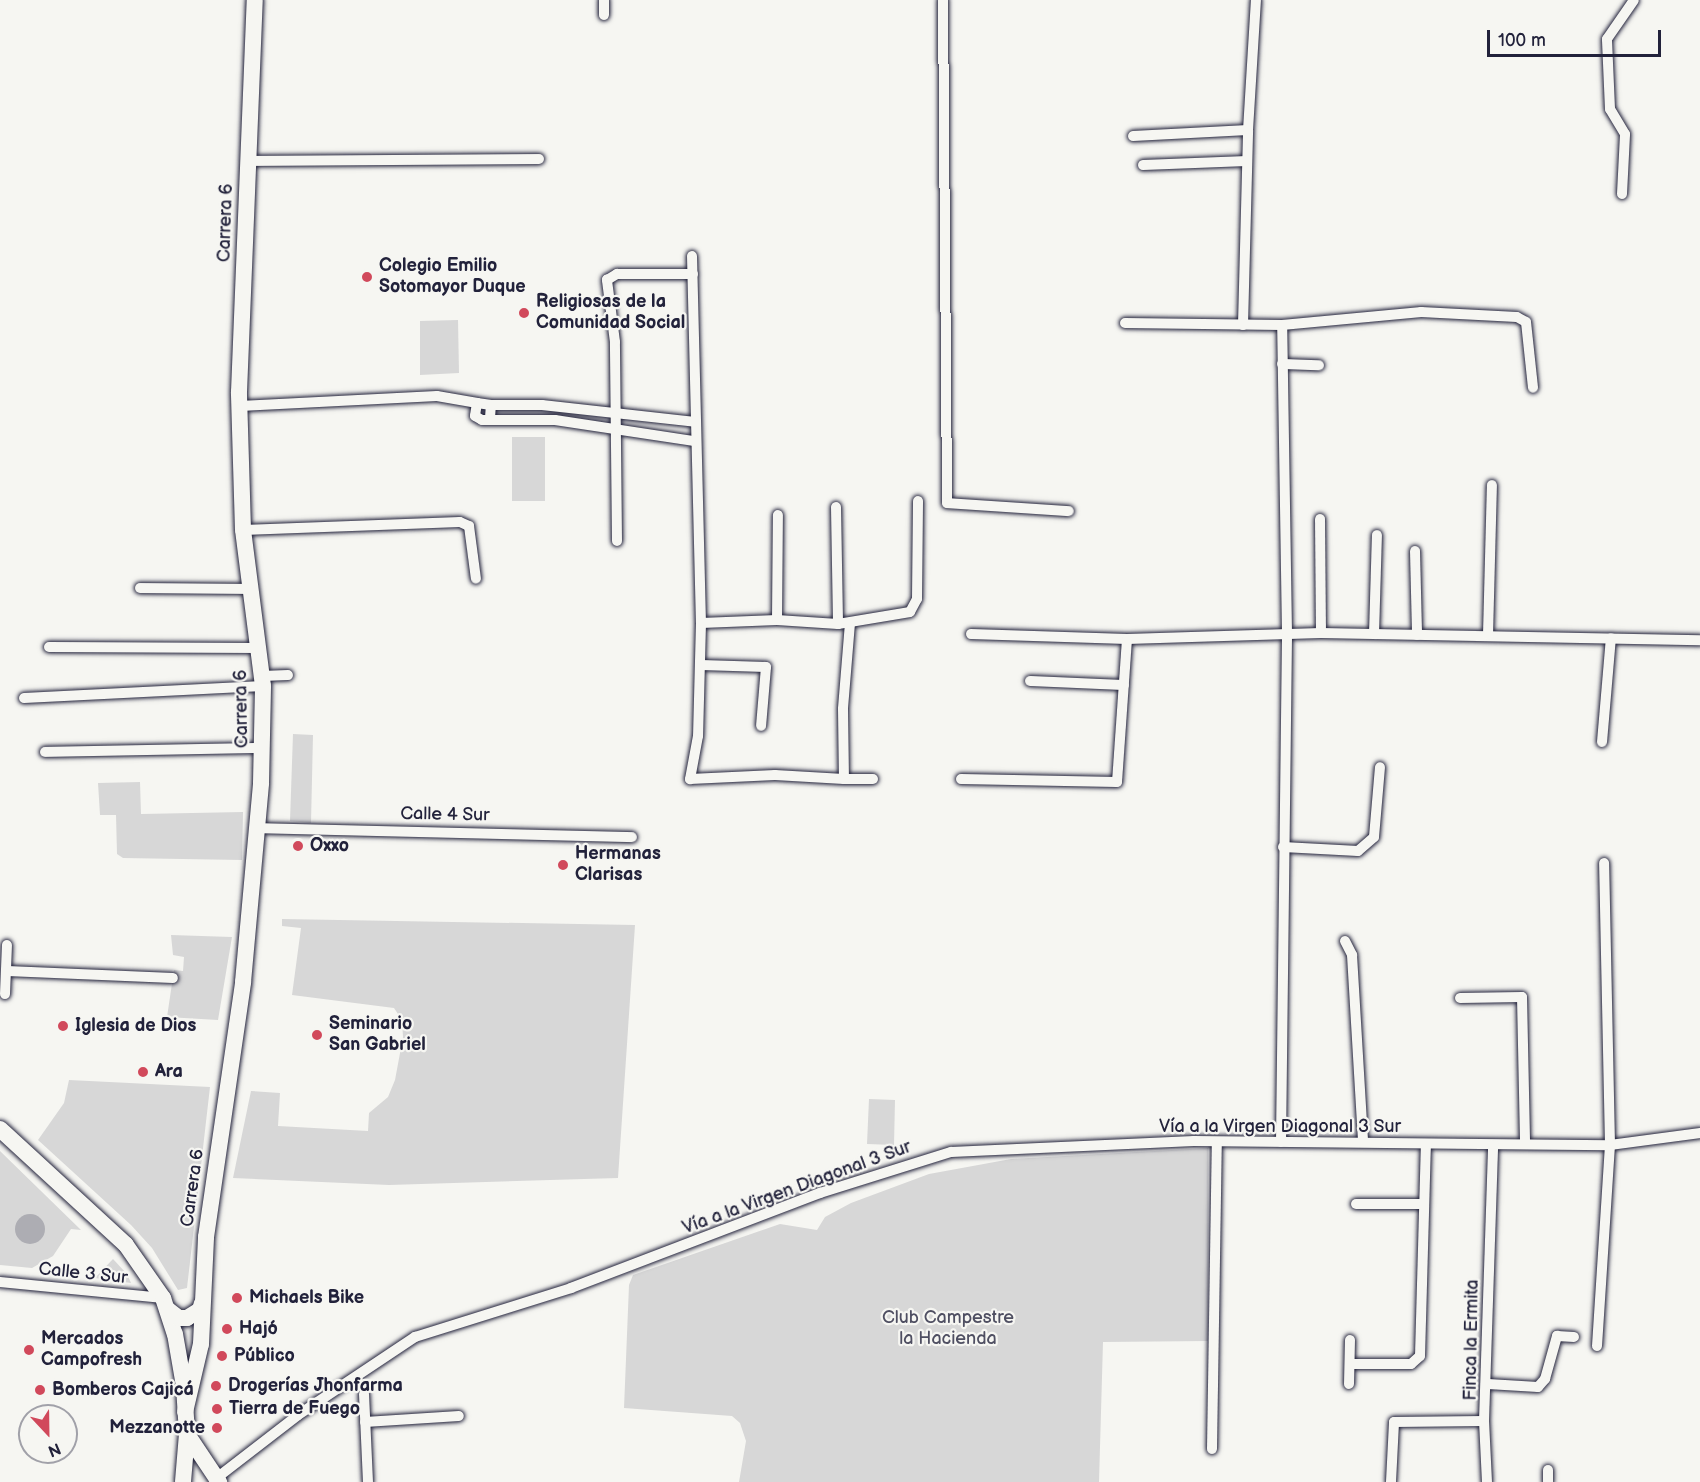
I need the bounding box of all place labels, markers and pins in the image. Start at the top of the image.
place label: Colegio Emilio Sotomayor Duque [379,256,526,298]
marker: Colegio Emilio Sotomayor Duque [360,270,374,284]
place label: Religiosas de la Comunidad Social [536,292,685,334]
marker: Religiosas de la Comunidad Social [517,306,531,320]
place label: Oxxo [310,835,349,857]
marker: Oxxo [291,839,305,853]
place label: Hermanas Clarisas [575,844,661,886]
marker: Hermanas Clarisas [556,858,570,872]
place label: Seminario San Gabriel [329,1014,426,1056]
place label: Iglesia de Dios [75,1015,196,1037]
marker: Iglesia de Dios [56,1019,70,1033]
marker: Seminario San Gabriel [310,1028,324,1042]
place label: Ara [155,1061,183,1083]
marker: Ara [136,1065,150,1079]
place label: Michaels Bike [249,1287,364,1309]
marker: Michaels Bike [230,1291,244,1305]
place label: Hajó [239,1318,278,1340]
marker: Hajó [220,1322,234,1336]
place label: Mercados Campofresh [41,1329,142,1372]
marker: Mercados Campofresh [22,1343,36,1357]
place label: Público [234,1345,295,1367]
marker: Público [215,1349,229,1363]
place label: Drogerías Jhonfarma [228,1375,403,1397]
place label: Bomberos Cajicá [52,1379,194,1401]
marker: Drogerías Jhonfarma [209,1379,223,1393]
marker: Bomberos Cajicá [33,1383,47,1397]
place label: Tierra de Fuego [229,1398,360,1420]
marker: Tierra de Fuego [210,1402,224,1416]
place label: Mezzanotte [109,1417,205,1439]
marker: Mezzanotte [210,1421,224,1435]

